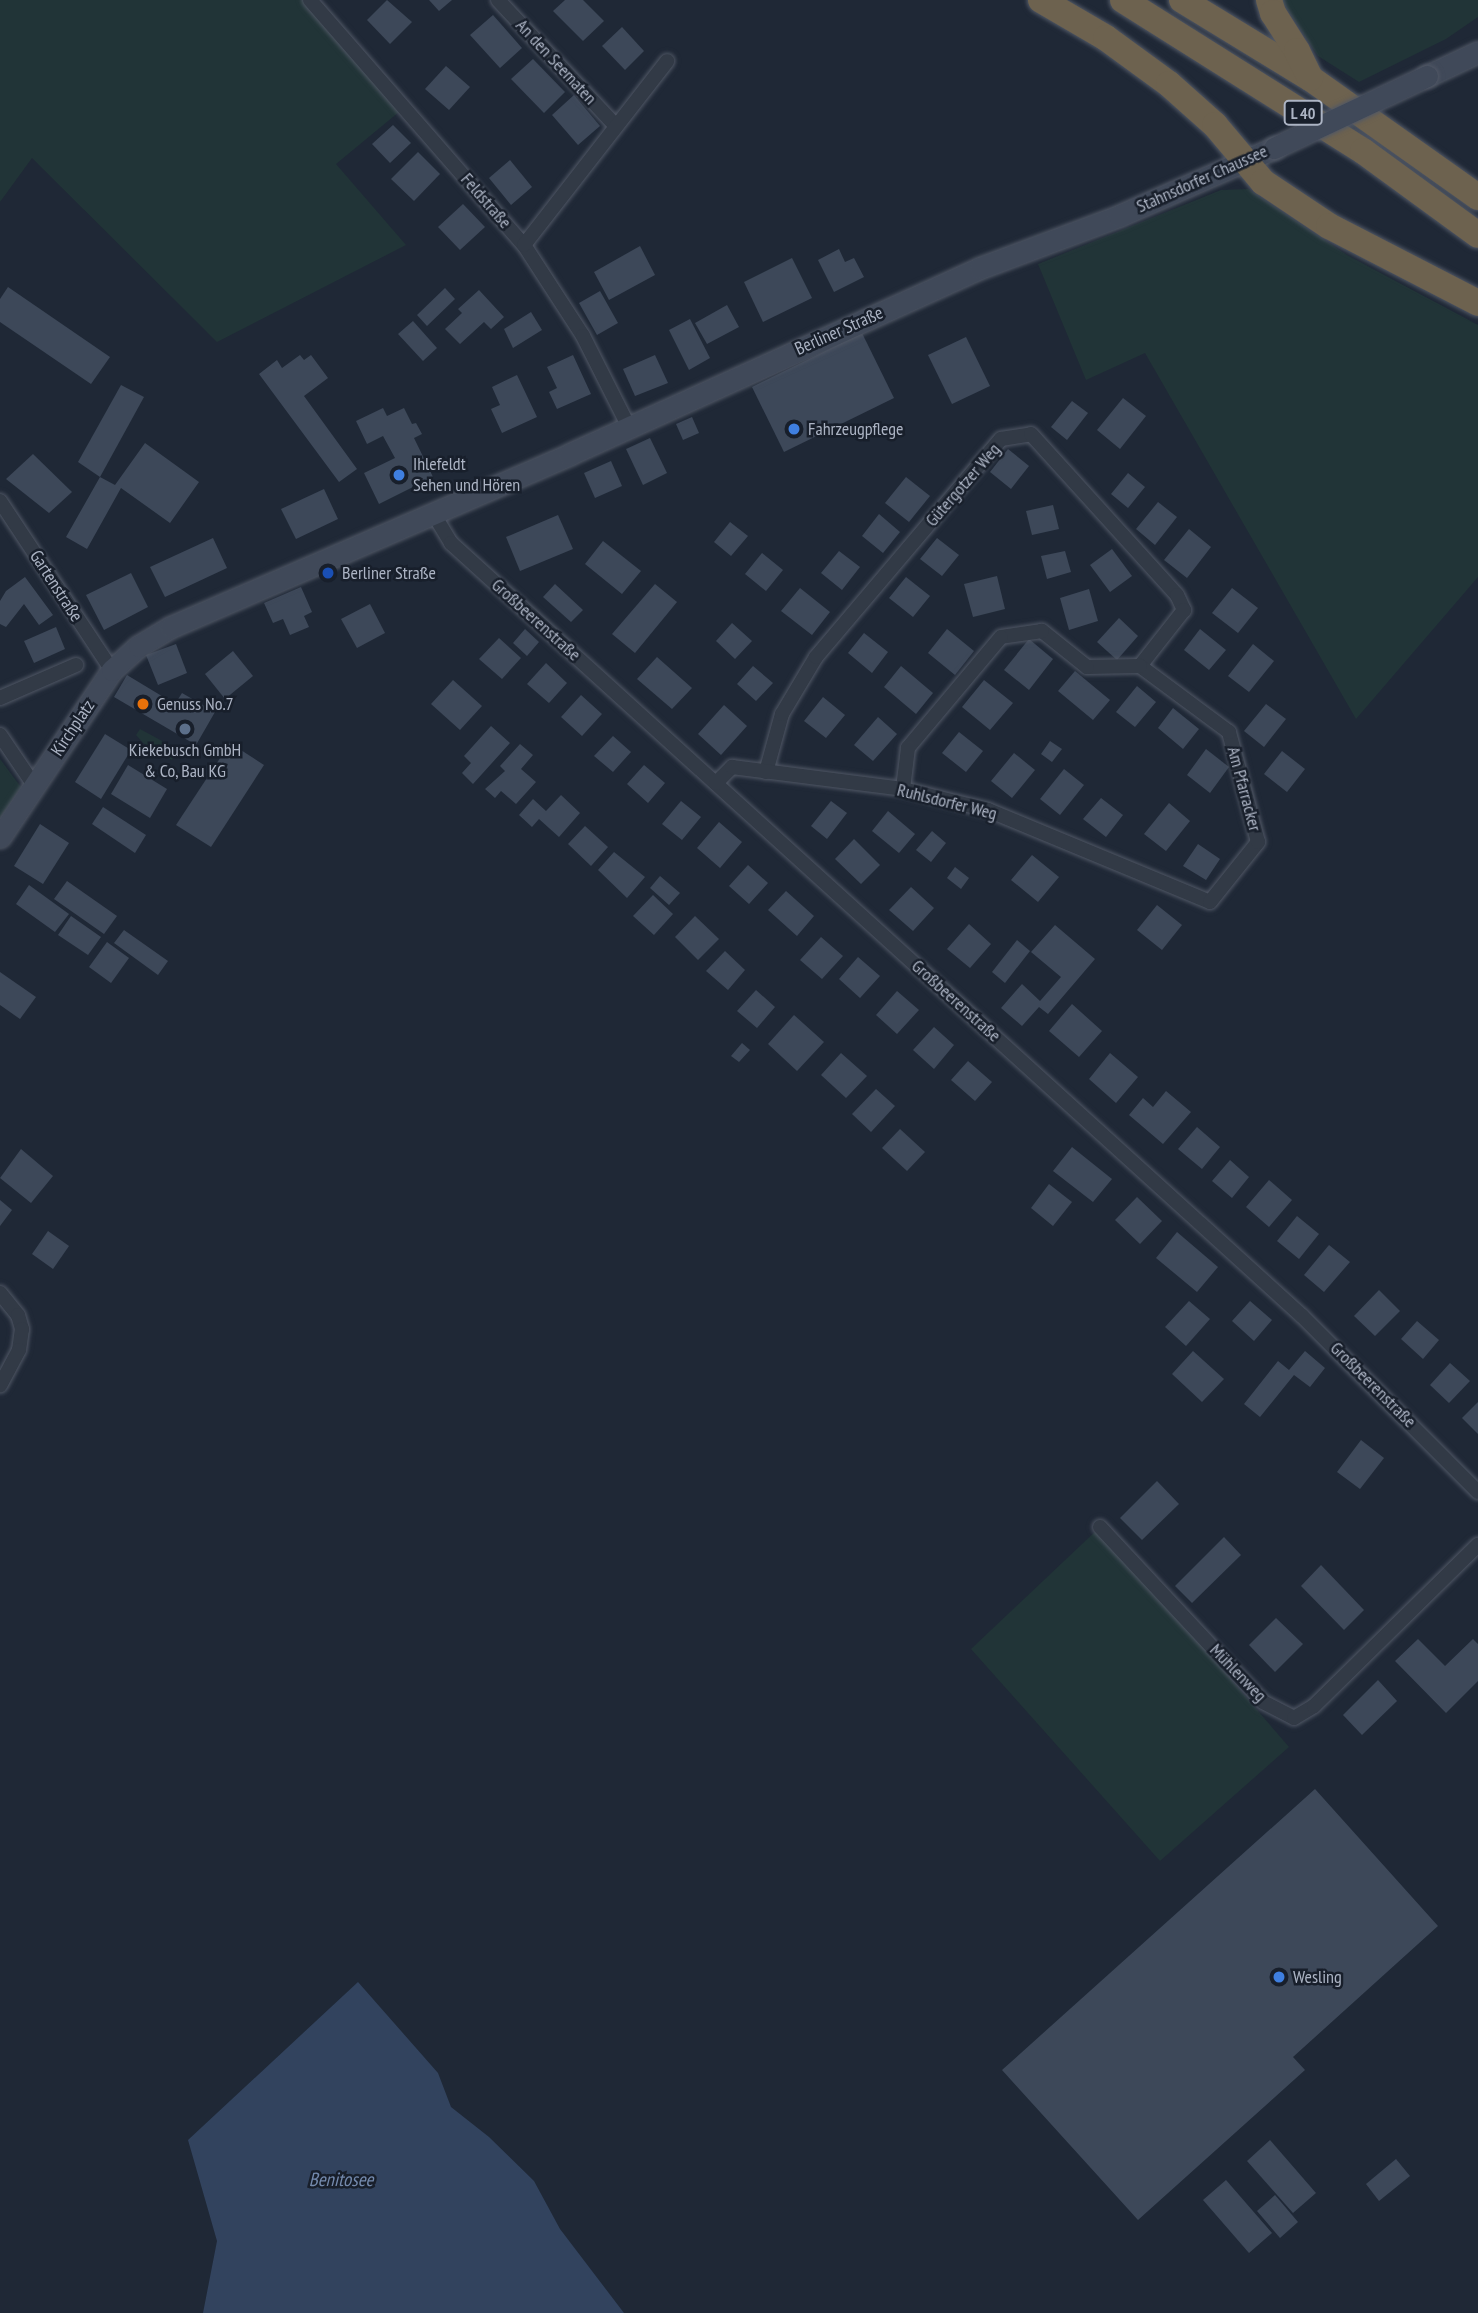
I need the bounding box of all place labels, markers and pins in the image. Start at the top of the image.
place label: Fahrzeugpflege [808,418,904,440]
marker: Fahrzeugpflege [786,421,802,437]
place label: Ihlefeldt Sehen und Hören [413,454,520,496]
marker: Ihlefeldt Sehen und Hören [391,467,407,483]
place label: Berliner Straße [342,562,436,584]
marker: Berliner Straße [320,565,336,581]
place label: Genuss No.7 [157,693,234,715]
marker: Genuss No.7 [135,696,151,712]
marker: Kiekebusch GmbH & Co, Bau KG [177,721,193,737]
place label: Kiekebusch GmbH & Co, Bau KG [129,740,241,782]
place label: Wesling [1293,1966,1342,1988]
marker: Wesling [1271,1969,1287,1985]

